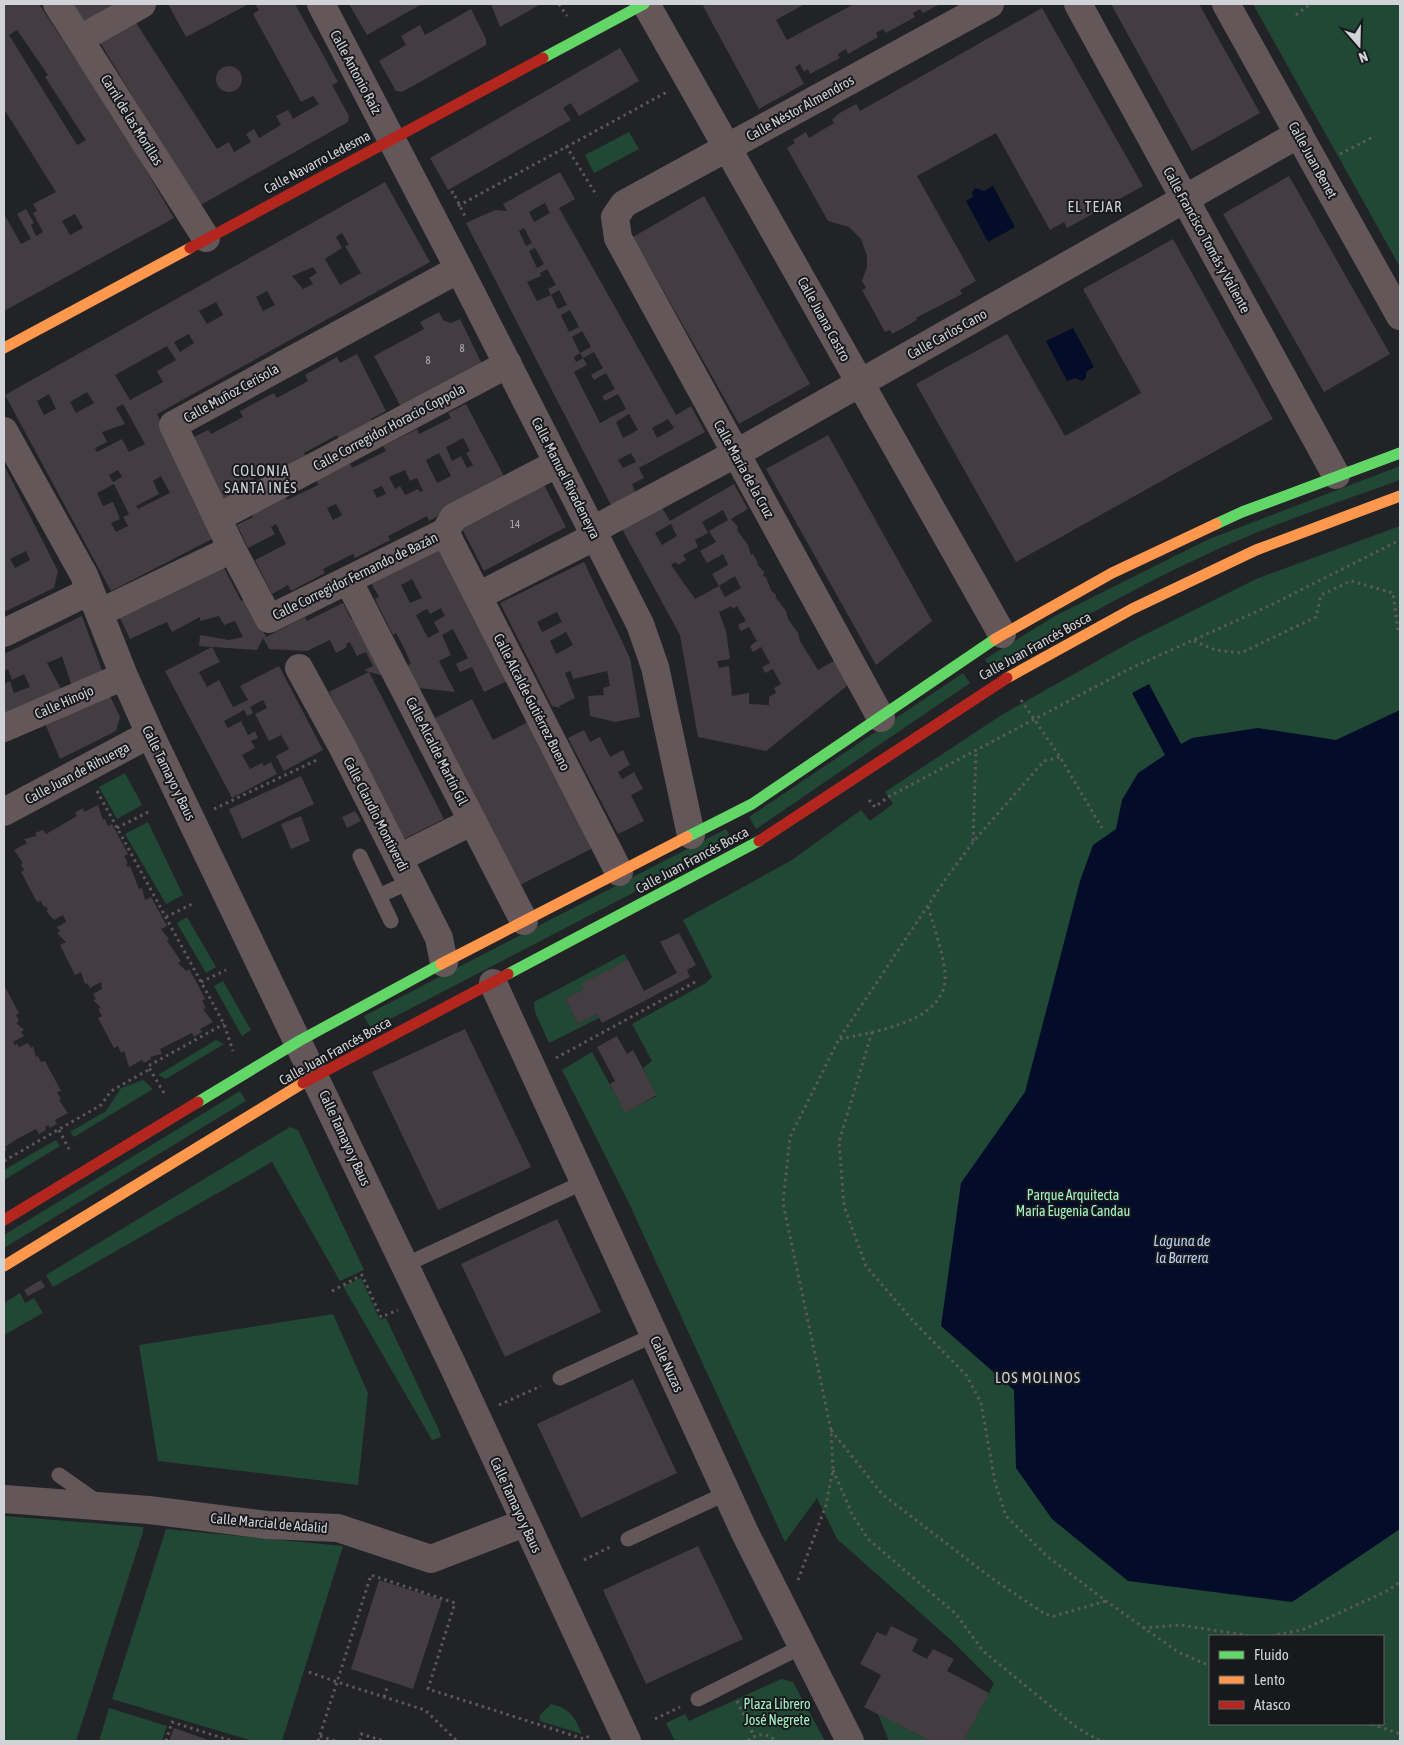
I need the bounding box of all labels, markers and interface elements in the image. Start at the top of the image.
north arrow [1334,20,1384,70]
street label: Calle Antonio Raíz [327,27,385,117]
text: N [1357,48,1370,66]
street label: Carril de las Morillas [98,72,166,168]
street label: Calle Néstor Almendros [743,72,857,144]
street label: Calle Juan Benet [1285,119,1341,201]
street label: Calle Navarro Ledesma [261,127,373,197]
street label: Calle Francisco Tomás y Valiente [1160,164,1254,316]
district label: EL TEJAR [1068,198,1122,215]
street label: Calle Juana Castro [794,274,854,364]
street label: Calle Carlos Cano [904,306,990,362]
house number: 8 [459,342,465,354]
house number: 8 [425,354,431,366]
street label: Calle Muñoz Cerisola [181,360,281,426]
street label: Calle Corregidor Horacio Coppola [311,380,467,474]
street label: Calle Manuel Rivadeneyra [528,415,604,541]
street label: Calle María de la Cruz [711,417,777,521]
district label: COLONIA SANTA INÉS [224,462,298,496]
house number: 14 [510,518,520,530]
street label: Calle Corregidor Fernando de Bazán [270,529,440,623]
street label: Calle Juan Francés Bosca [976,609,1094,683]
street label: Calle Alcalde Gutiérrez Bueno [490,631,574,773]
street label: Calle Hinojo [32,682,96,722]
street label: Calle Alcalde Martín Gil [403,694,471,808]
street label: Calle Tamayo y Baus [139,723,199,823]
street label: Calle Juan de Rihuerga [22,739,132,807]
street label: Calle Claudio Montiverdi [340,754,412,874]
street label: Calle Juan Francés Bosca [633,823,751,897]
street label: Calle Juan Francés Bosca [276,1014,394,1088]
street label: Calle Tamayo y Baus [316,1088,374,1188]
park label: Parque Arquitecta María Eugenia Candau [1016,1187,1130,1219]
water label: Laguna de la Barrera [1153,1232,1211,1266]
street label: Calle Nuzas [647,1333,687,1395]
district label: LOS MOLINOS [995,1369,1081,1386]
street label: Calle Tamayo y Baus [487,1455,545,1555]
street label: Calle Marcial de Adalid [210,1510,328,1536]
legend [1209,1635,1384,1725]
text: Fluido [1254,1646,1289,1663]
text: Lento [1254,1671,1285,1688]
park label: Plaza Librero José Negrete [743,1696,811,1728]
text: Atasco [1254,1696,1291,1713]

